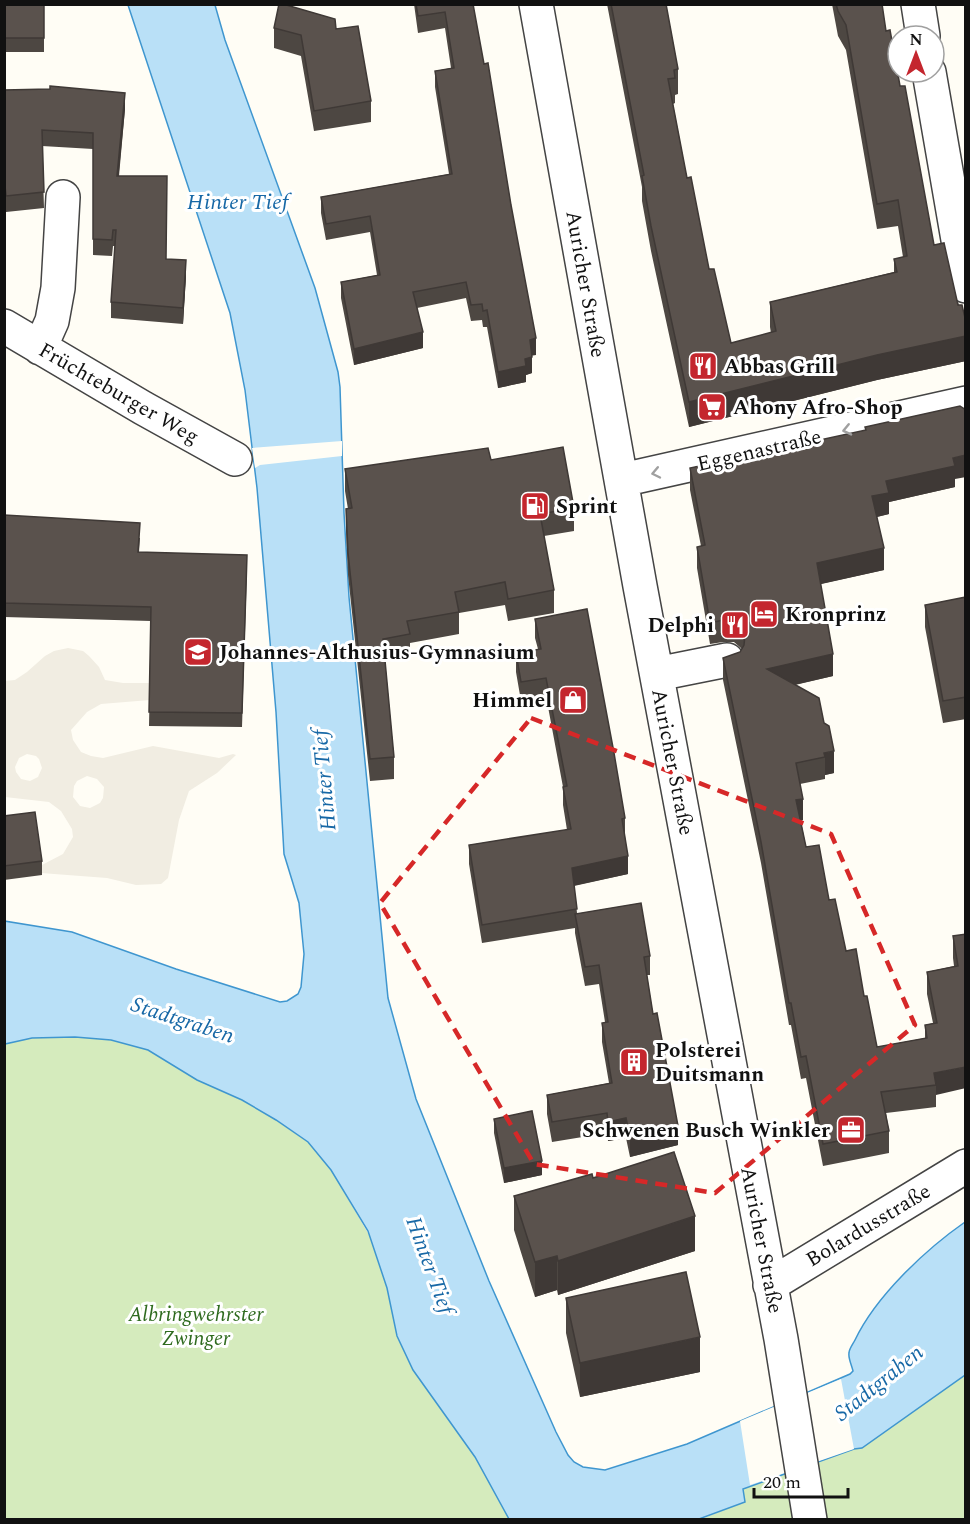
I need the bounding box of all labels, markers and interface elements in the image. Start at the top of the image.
north arrow [886,24,946,84]
text: N [909,28,923,52]
water label: Hinter Tief [187,186,293,219]
street label: Auricher Straße [556,208,614,360]
street label: Früchteburger Weg [32,335,205,453]
restaurant icon: Abbas Grill [687,350,719,382]
place label: Abbas Grill [724,351,835,383]
supermarket icon: Ahony Afro-Shop [696,391,728,423]
place label: Ahony Afro-Shop [733,392,903,424]
street label: Eggenastraße [694,421,825,481]
one-way arrow [842,423,852,436]
one-way arrow [652,466,662,479]
fuel station icon: Sprint [519,490,551,522]
place label: Sprint [556,491,617,523]
hotel icon: Kronprinz [748,598,780,630]
place label: Kronprinz [785,599,886,631]
restaurant icon: Delphi [719,609,751,641]
place label: Delphi [647,610,714,642]
school or university icon: Johannes-Althusius-Gymnasium [182,636,214,668]
place label: Johannes-Althusius-Gymnasium [219,637,535,669]
shop icon: Himmel [557,684,589,716]
place label: Himmel [472,685,552,717]
street label: Auricher Straße [642,686,702,838]
water label: Hinter Tief [303,724,345,832]
water label: Stadtgraben [127,988,239,1053]
place label: Polsterei Duitsmann [655,1035,764,1091]
building icon: Polsterei Duitsmann [618,1046,650,1078]
office icon: Schwenen Busch Winkler [835,1114,867,1146]
place label: Schwenen Busch Winkler [582,1115,830,1147]
street label: Auricher Straße [731,1164,791,1316]
street label: Bolardusstraße [800,1176,937,1276]
water label: Hinter Tief [397,1212,464,1323]
park label: Albringwehrster Zwinger [127,1299,265,1355]
water label: Stadtgraben [827,1336,931,1430]
scale bar [754,1461,848,1499]
text: 20 m [763,1469,801,1496]

